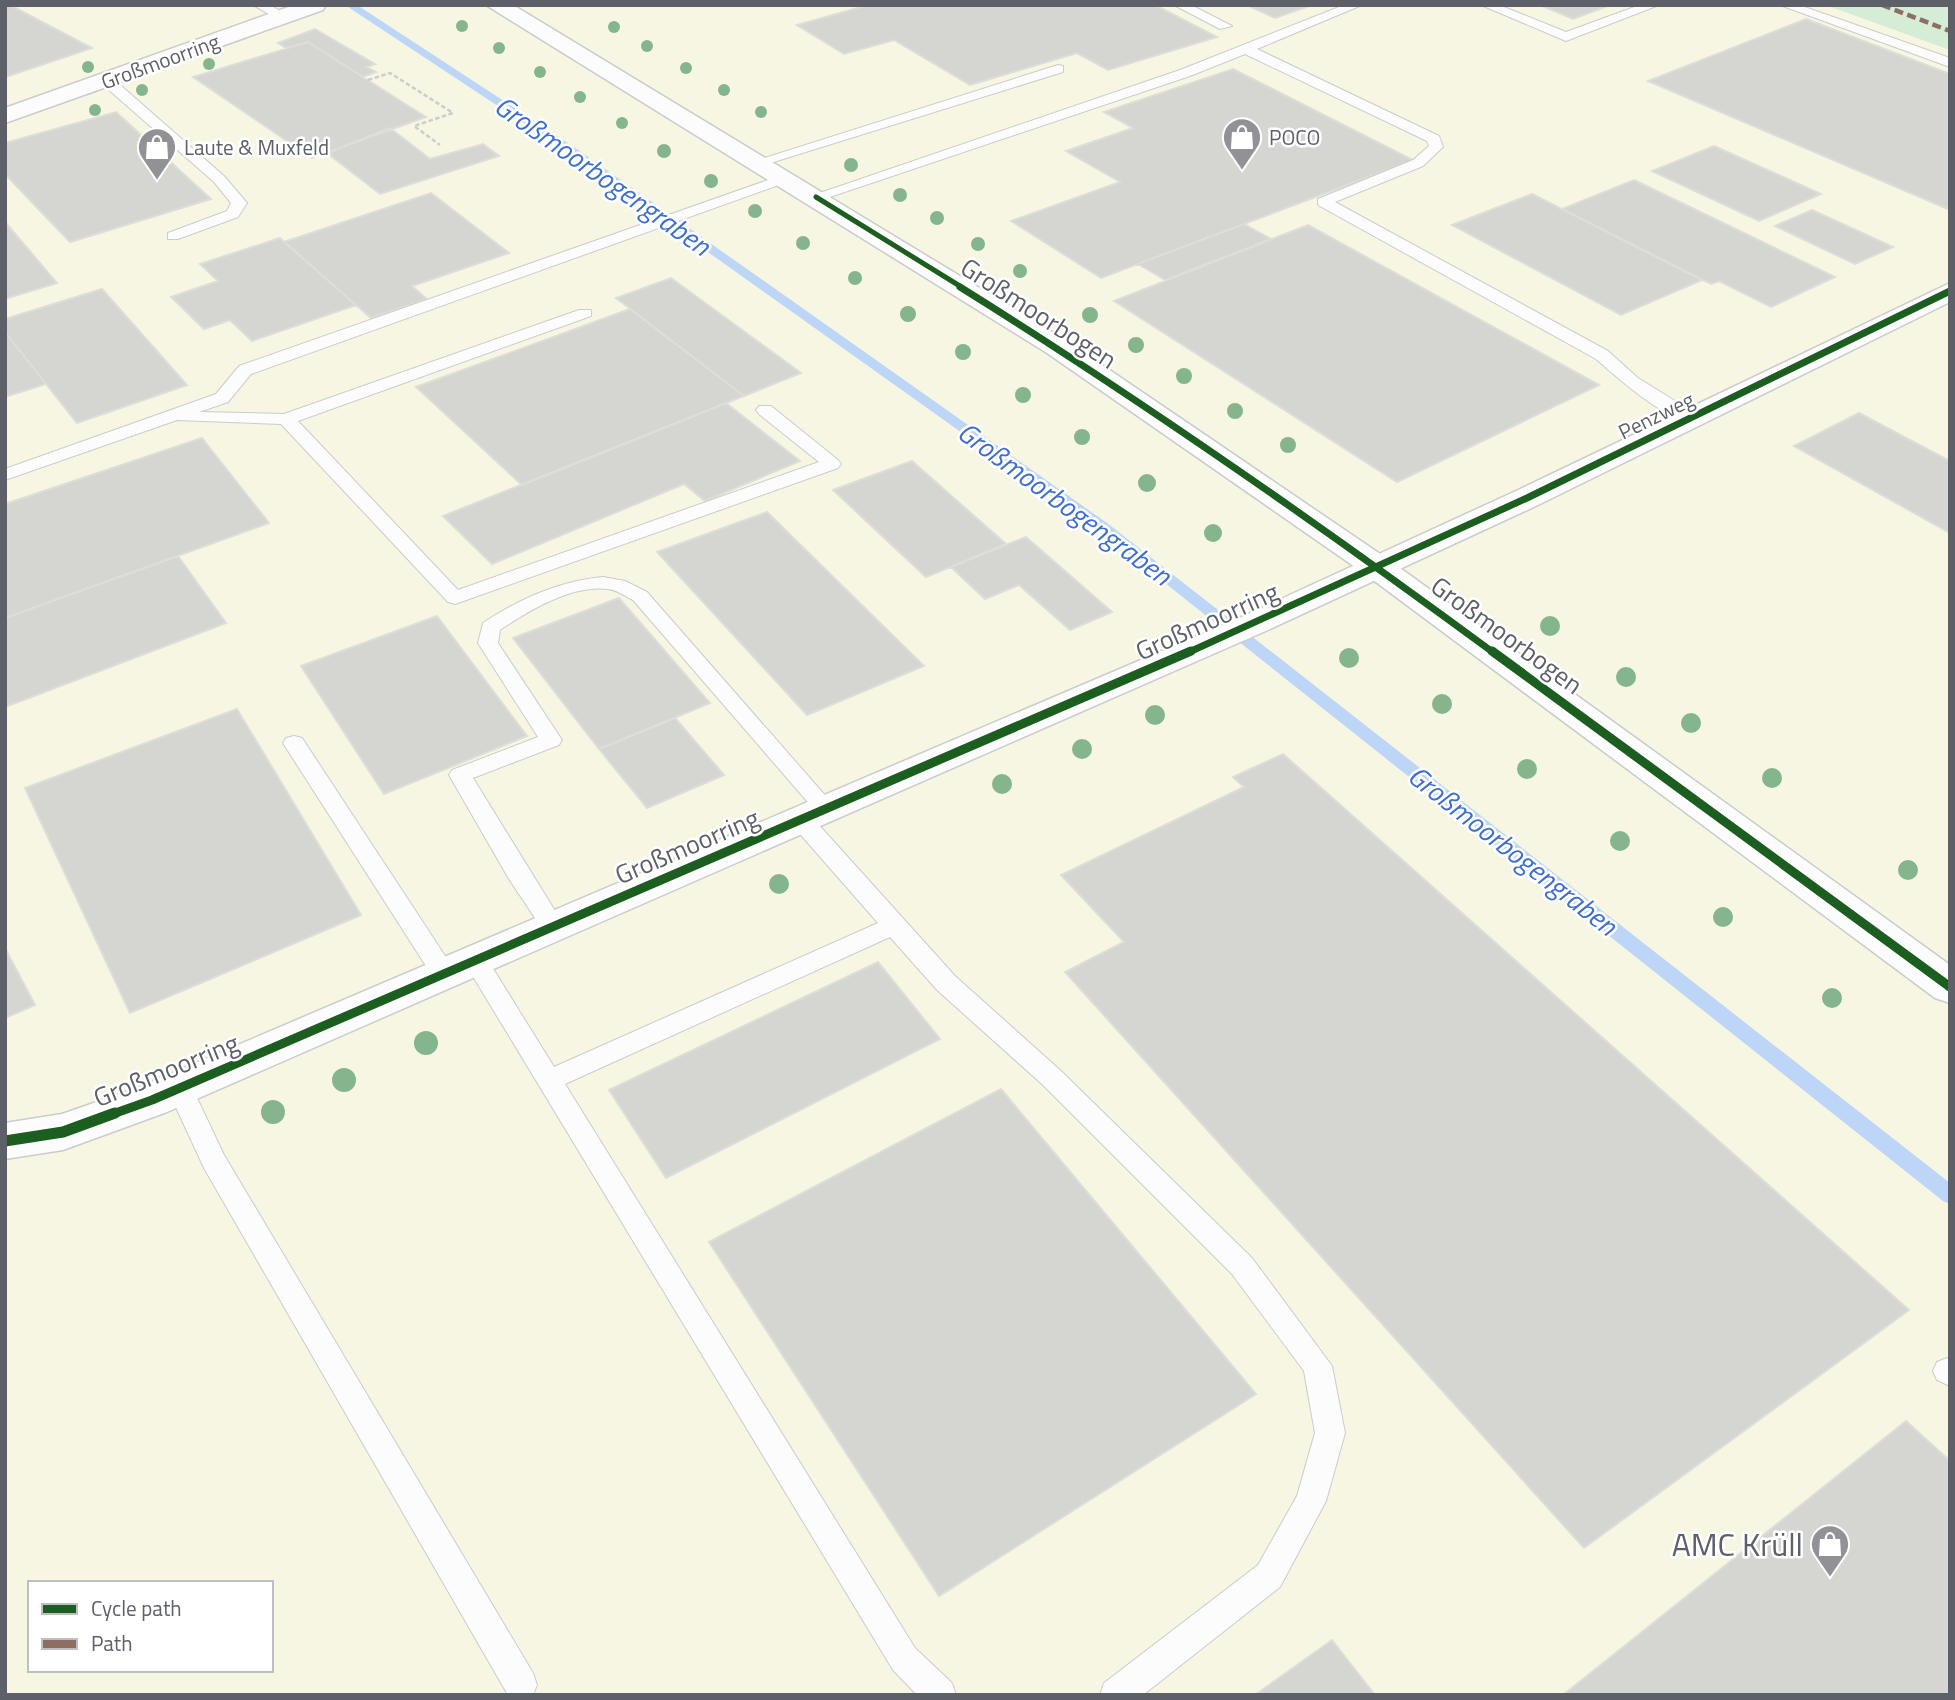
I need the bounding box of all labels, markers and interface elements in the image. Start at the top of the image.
street label: Großmoorring [96,25,224,97]
water label: Großmoorbogengraben [486,84,721,267]
shop icon: POCO [1221,116,1263,171]
place label: POCO [1269,121,1320,153]
shop icon: Laute & Muxfeld [136,126,178,181]
place label: Laute & Muxfeld [184,131,329,163]
street label: Großmoorbogen [953,248,1125,378]
street label: Penzweg [1613,383,1700,447]
water label: Großmoorbogengraben [949,410,1182,596]
street label: Großmoorbogen [1423,566,1591,704]
street label: Großmoorring [1129,572,1285,670]
water label: Großmoorbogengraben [1399,754,1628,946]
street label: Großmoorring [609,798,765,894]
street label: Großmoorring [87,1023,245,1117]
place label: AMC Krüll [1672,1520,1803,1568]
shop icon: AMC Krüll [1809,1523,1851,1578]
legend [28,1581,273,1672]
text: Cycle path [91,1592,182,1624]
text: Path [91,1627,133,1659]

